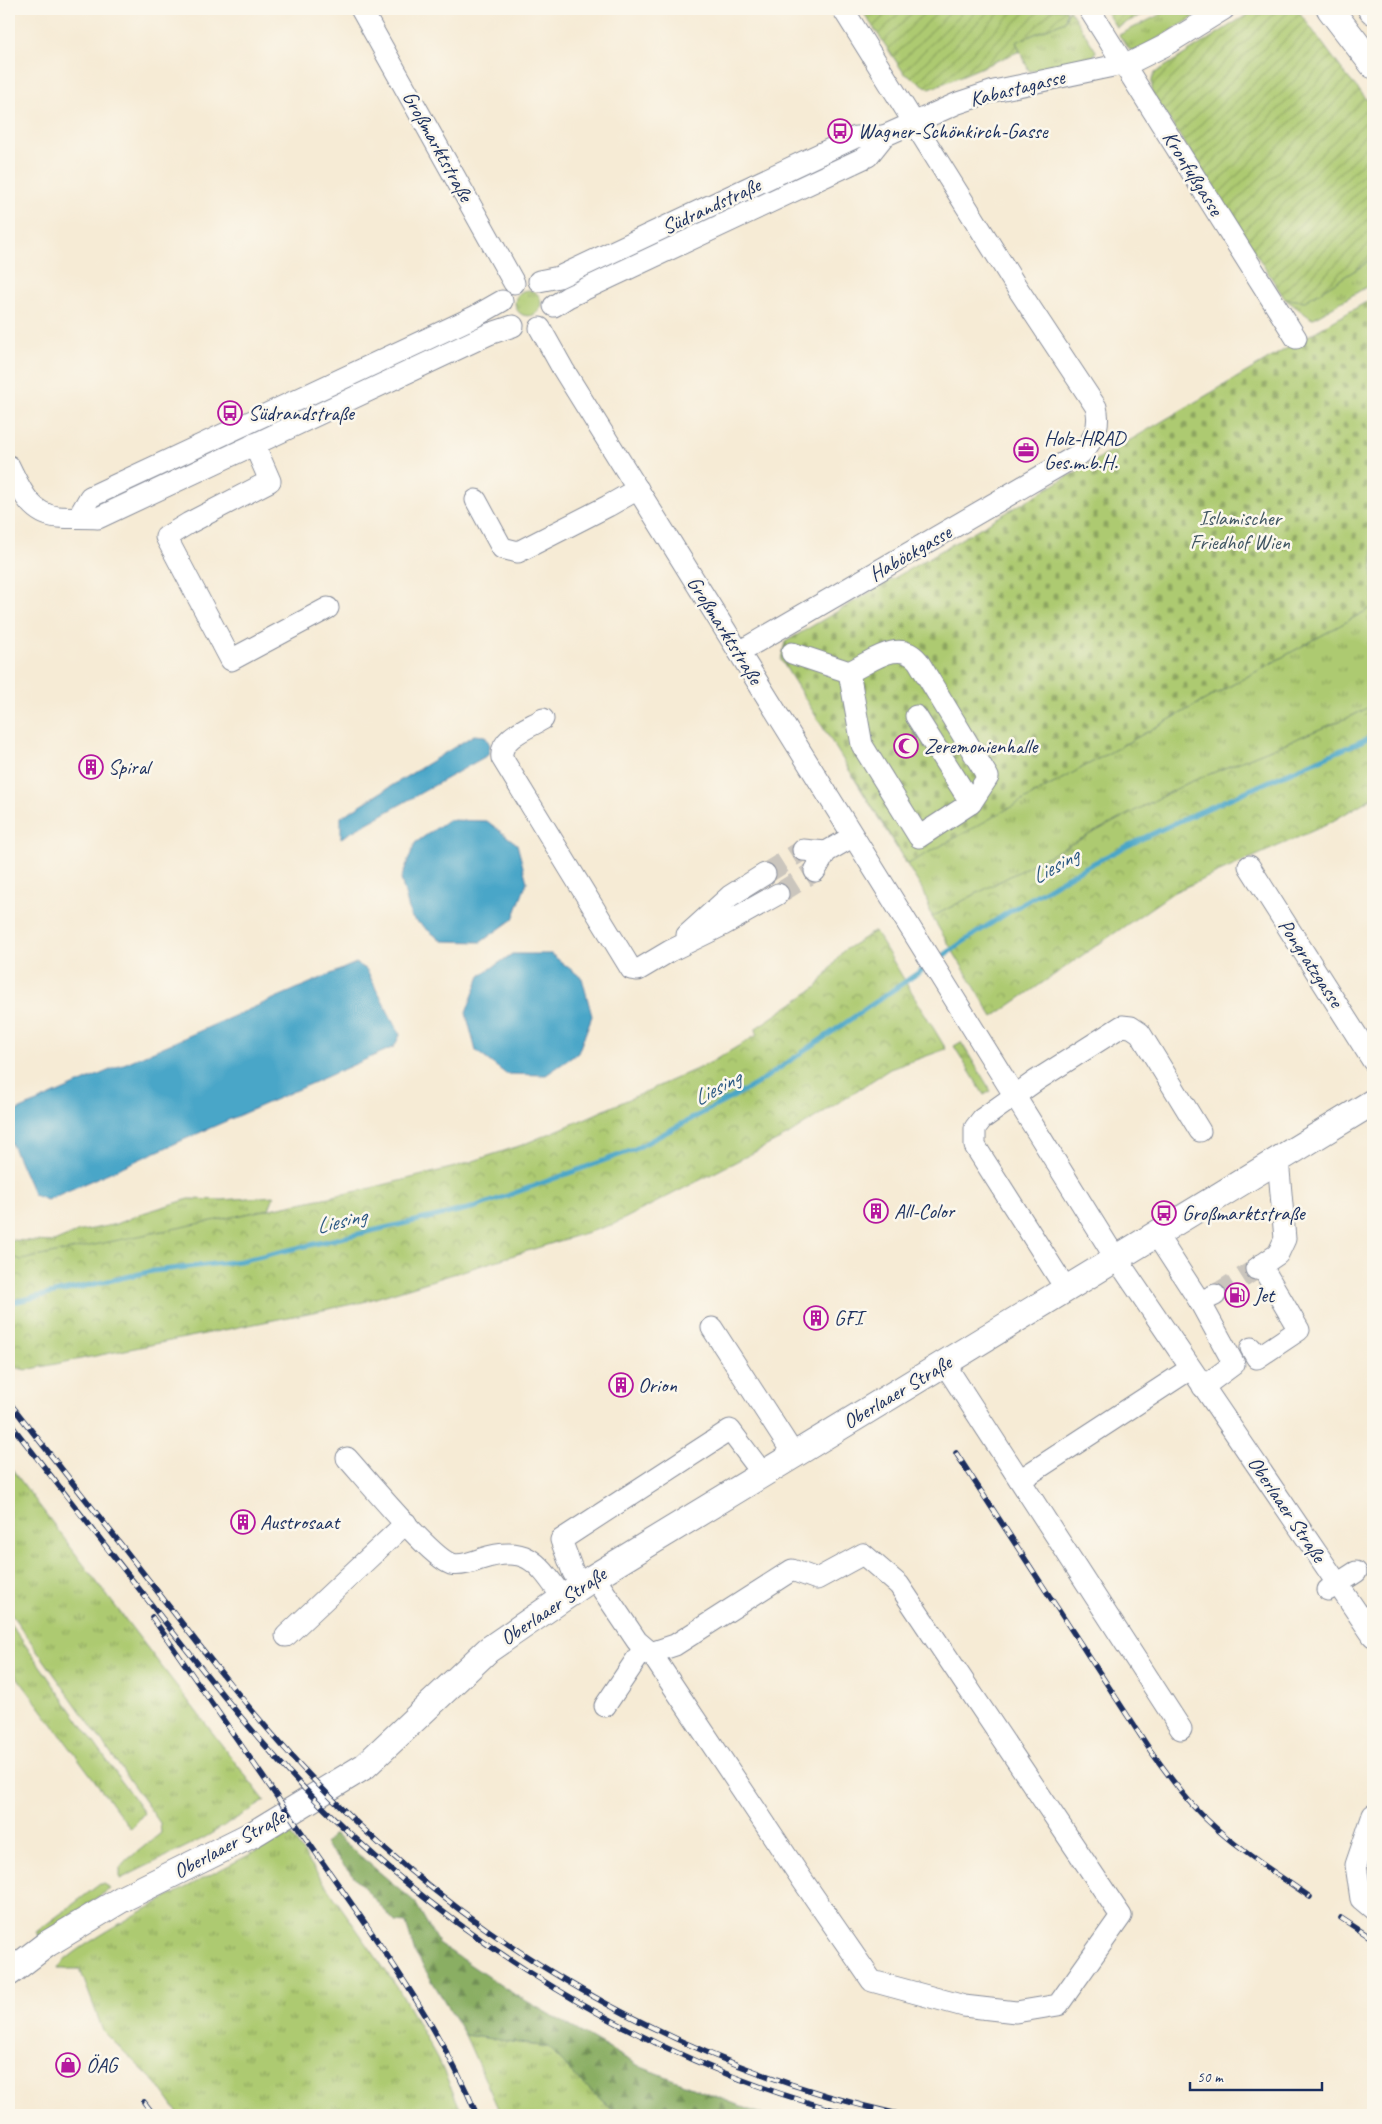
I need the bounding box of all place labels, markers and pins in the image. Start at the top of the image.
bus stop icon: Wagner-Schönkirch-Gasse [827,118,853,144]
place label: Wagner-Schönkirch-Gasse [858,118,1049,144]
bus stop icon: Südrandstraße [217,400,243,426]
place label: Südrandstraße [248,400,356,426]
place label: Holz-HRAD Ges.m.b.H. [1044,425,1127,475]
office icon: Holz-HRAD Ges.m.b.H. [1013,437,1039,463]
mosque icon: Zeremonienhalle [893,733,919,759]
place label: Zeremonienhalle [924,733,1039,759]
building icon: Spiral [78,754,104,780]
place label: Spiral [108,754,153,780]
building icon: All-Color [863,1198,889,1224]
place label: All-Color [894,1198,956,1224]
bus stop icon: Großmarktstraße [1151,1200,1177,1226]
place label: Großmarktstraße [1182,1200,1307,1226]
fuel station icon: Jet [1224,1282,1250,1308]
place label: Jet [1253,1282,1276,1308]
building icon: GFI [803,1305,829,1331]
place label: GFI [834,1305,867,1331]
building icon: Orion [608,1372,634,1398]
place label: Orion [638,1372,677,1398]
building icon: Austrosaat [230,1509,256,1535]
place label: Austrosaat [260,1509,341,1535]
shop icon: ÖAG [55,2052,81,2078]
place label: ÖAG [86,2052,120,2078]

